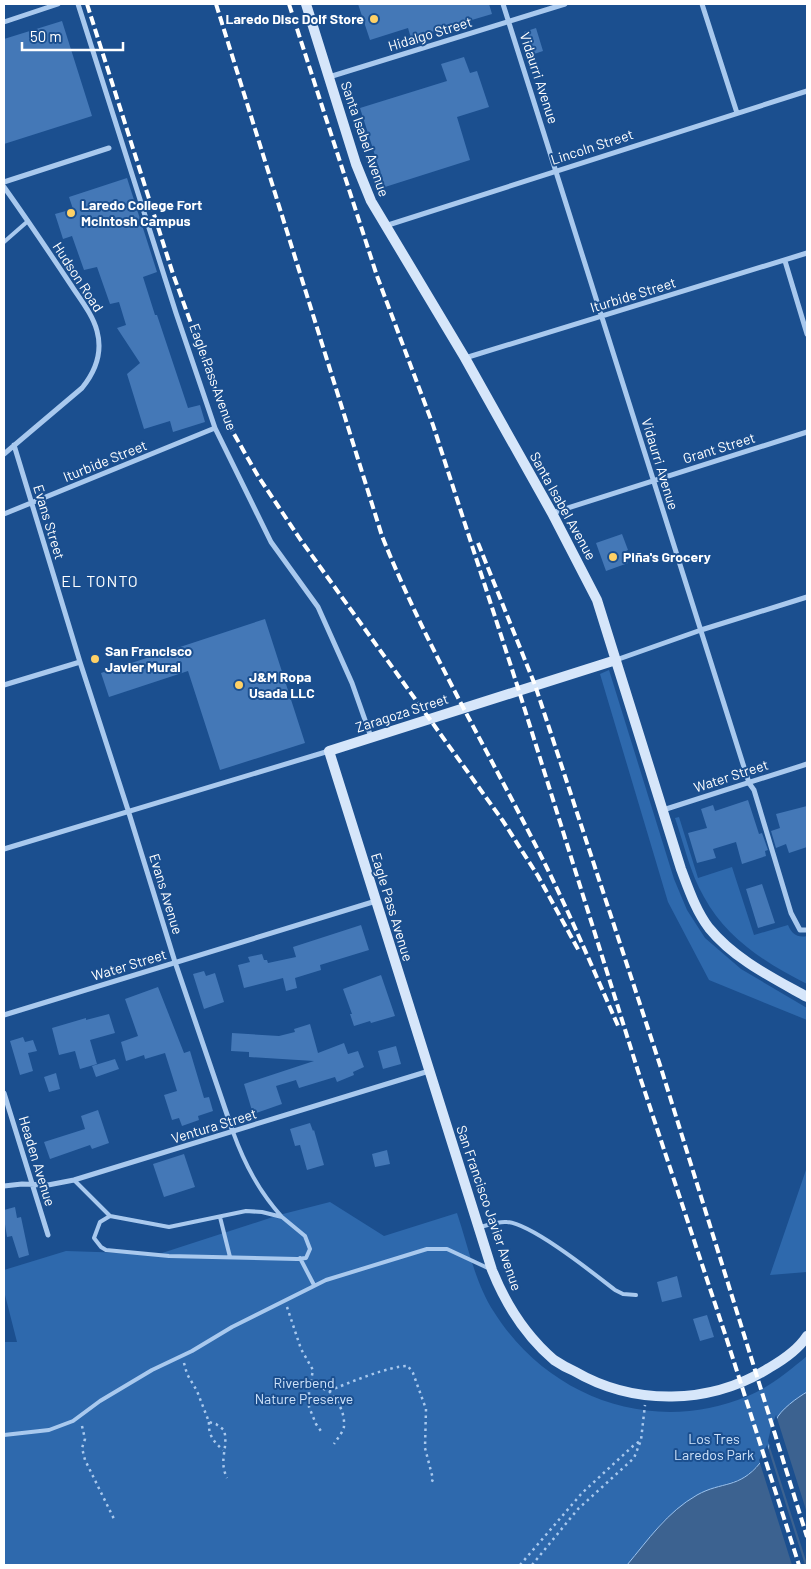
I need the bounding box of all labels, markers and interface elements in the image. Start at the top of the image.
place label: Laredo Disc Dolf Store [225,10,364,27]
marker: Laredo Disc Dolf Store [368,13,380,25]
street label: Hidalgo Street [386,13,474,54]
scale bar [22,20,124,52]
text: 50 m [30,27,62,45]
street label: Vidaurri Avenue [517,30,562,126]
street label: Santa Isabel Avenue [338,79,393,199]
street label: Lincoln Street [549,125,635,168]
place label: Laredo College Fort McIntosh Campus [81,196,202,229]
marker: Laredo College Fort McIntosh Campus [65,207,77,219]
street label: Hudson Road [50,239,107,315]
street label: Iturbide Street [588,273,678,316]
street label: Eagle Pass Avenue [186,321,241,433]
street label: Vidaurri Avenue [638,416,683,512]
street label: Grant Street [681,429,757,467]
street label: Iturbide Street [61,436,149,485]
street label: Santa Isabel Avenue [527,449,600,563]
street label: Evans Street [30,482,69,561]
place label: Piña's Grocery [623,548,711,565]
marker: Piña's Grocery [607,551,619,563]
district label: EL TONTO [61,571,139,590]
place label: San Francisco Javier Mural [105,642,192,675]
marker: San Francisco Javier Mural [89,653,101,665]
place label: J&M Ropa Usada LLC [249,668,315,701]
marker: J&M Ropa Usada LLC [233,679,245,691]
street label: Zaragoza Street [353,690,450,736]
street label: Water Street [692,756,770,796]
street label: Evans Avenue [146,851,187,936]
street label: Eagle Pass Avenue [368,851,417,963]
street label: Water Street [89,945,168,984]
street label: Ventura Street [169,1104,259,1147]
street label: Headen Avenue [16,1114,59,1208]
street label: San Francisco Javier Avenue [453,1123,526,1293]
park label: Riverbend Nature Preserve [255,1374,353,1407]
park label: Los Tres Laredos Park [674,1430,754,1463]

